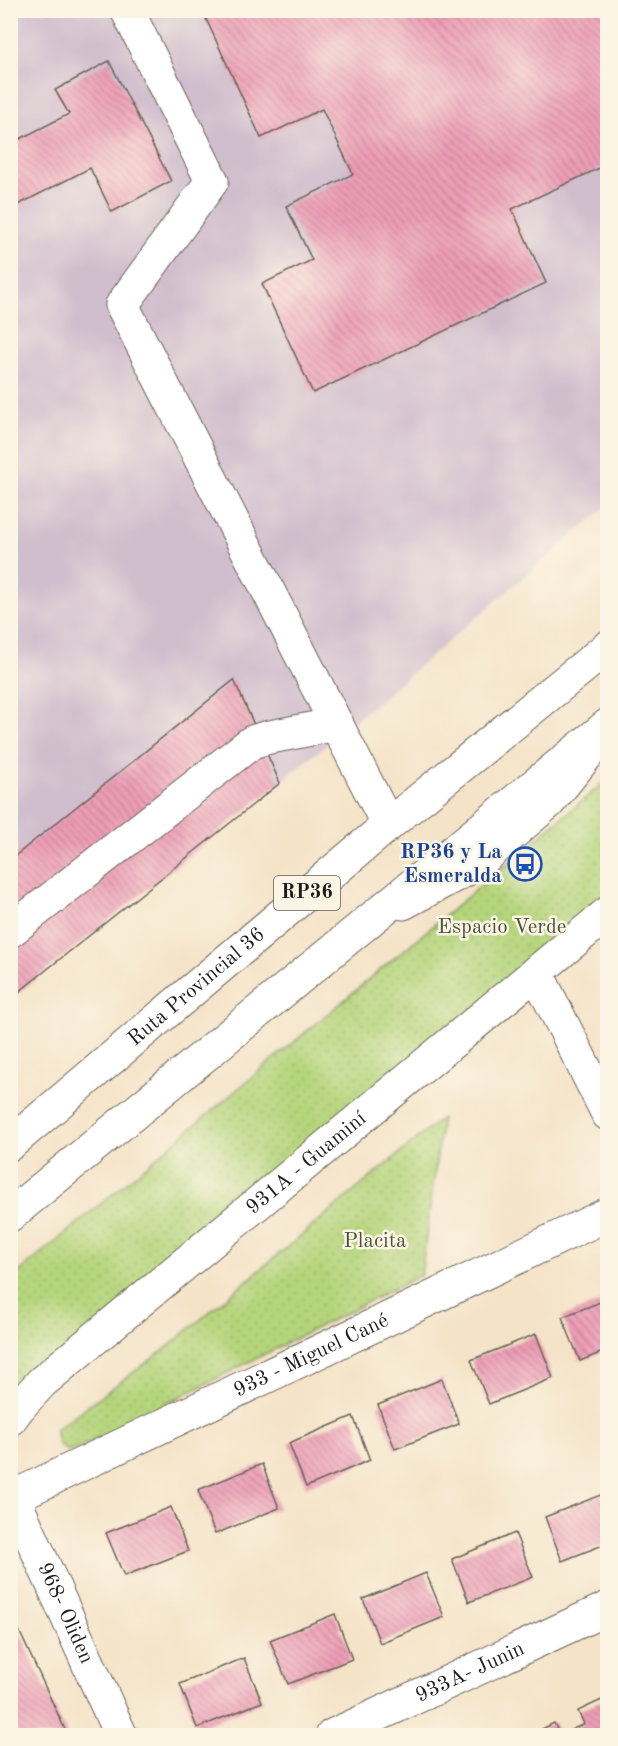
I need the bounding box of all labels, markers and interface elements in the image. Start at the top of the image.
place label: RP36 y La Esmeralda [400,842,502,887]
bus stop icon: RP36 y La Esmeralda [507,846,543,882]
road number: RP36 [274,876,340,910]
park label: Espacio Verde [437,917,567,938]
street label: Ruta Provincial 36 [124,923,269,1050]
street label: 931A - Guaminí [242,1108,370,1219]
park label: Placita [344,1231,406,1252]
street label: 933 - Miguel Cané [230,1310,392,1401]
street label: 968- Oliden [34,1559,97,1667]
street label: 933A- Junin [412,1638,527,1706]

